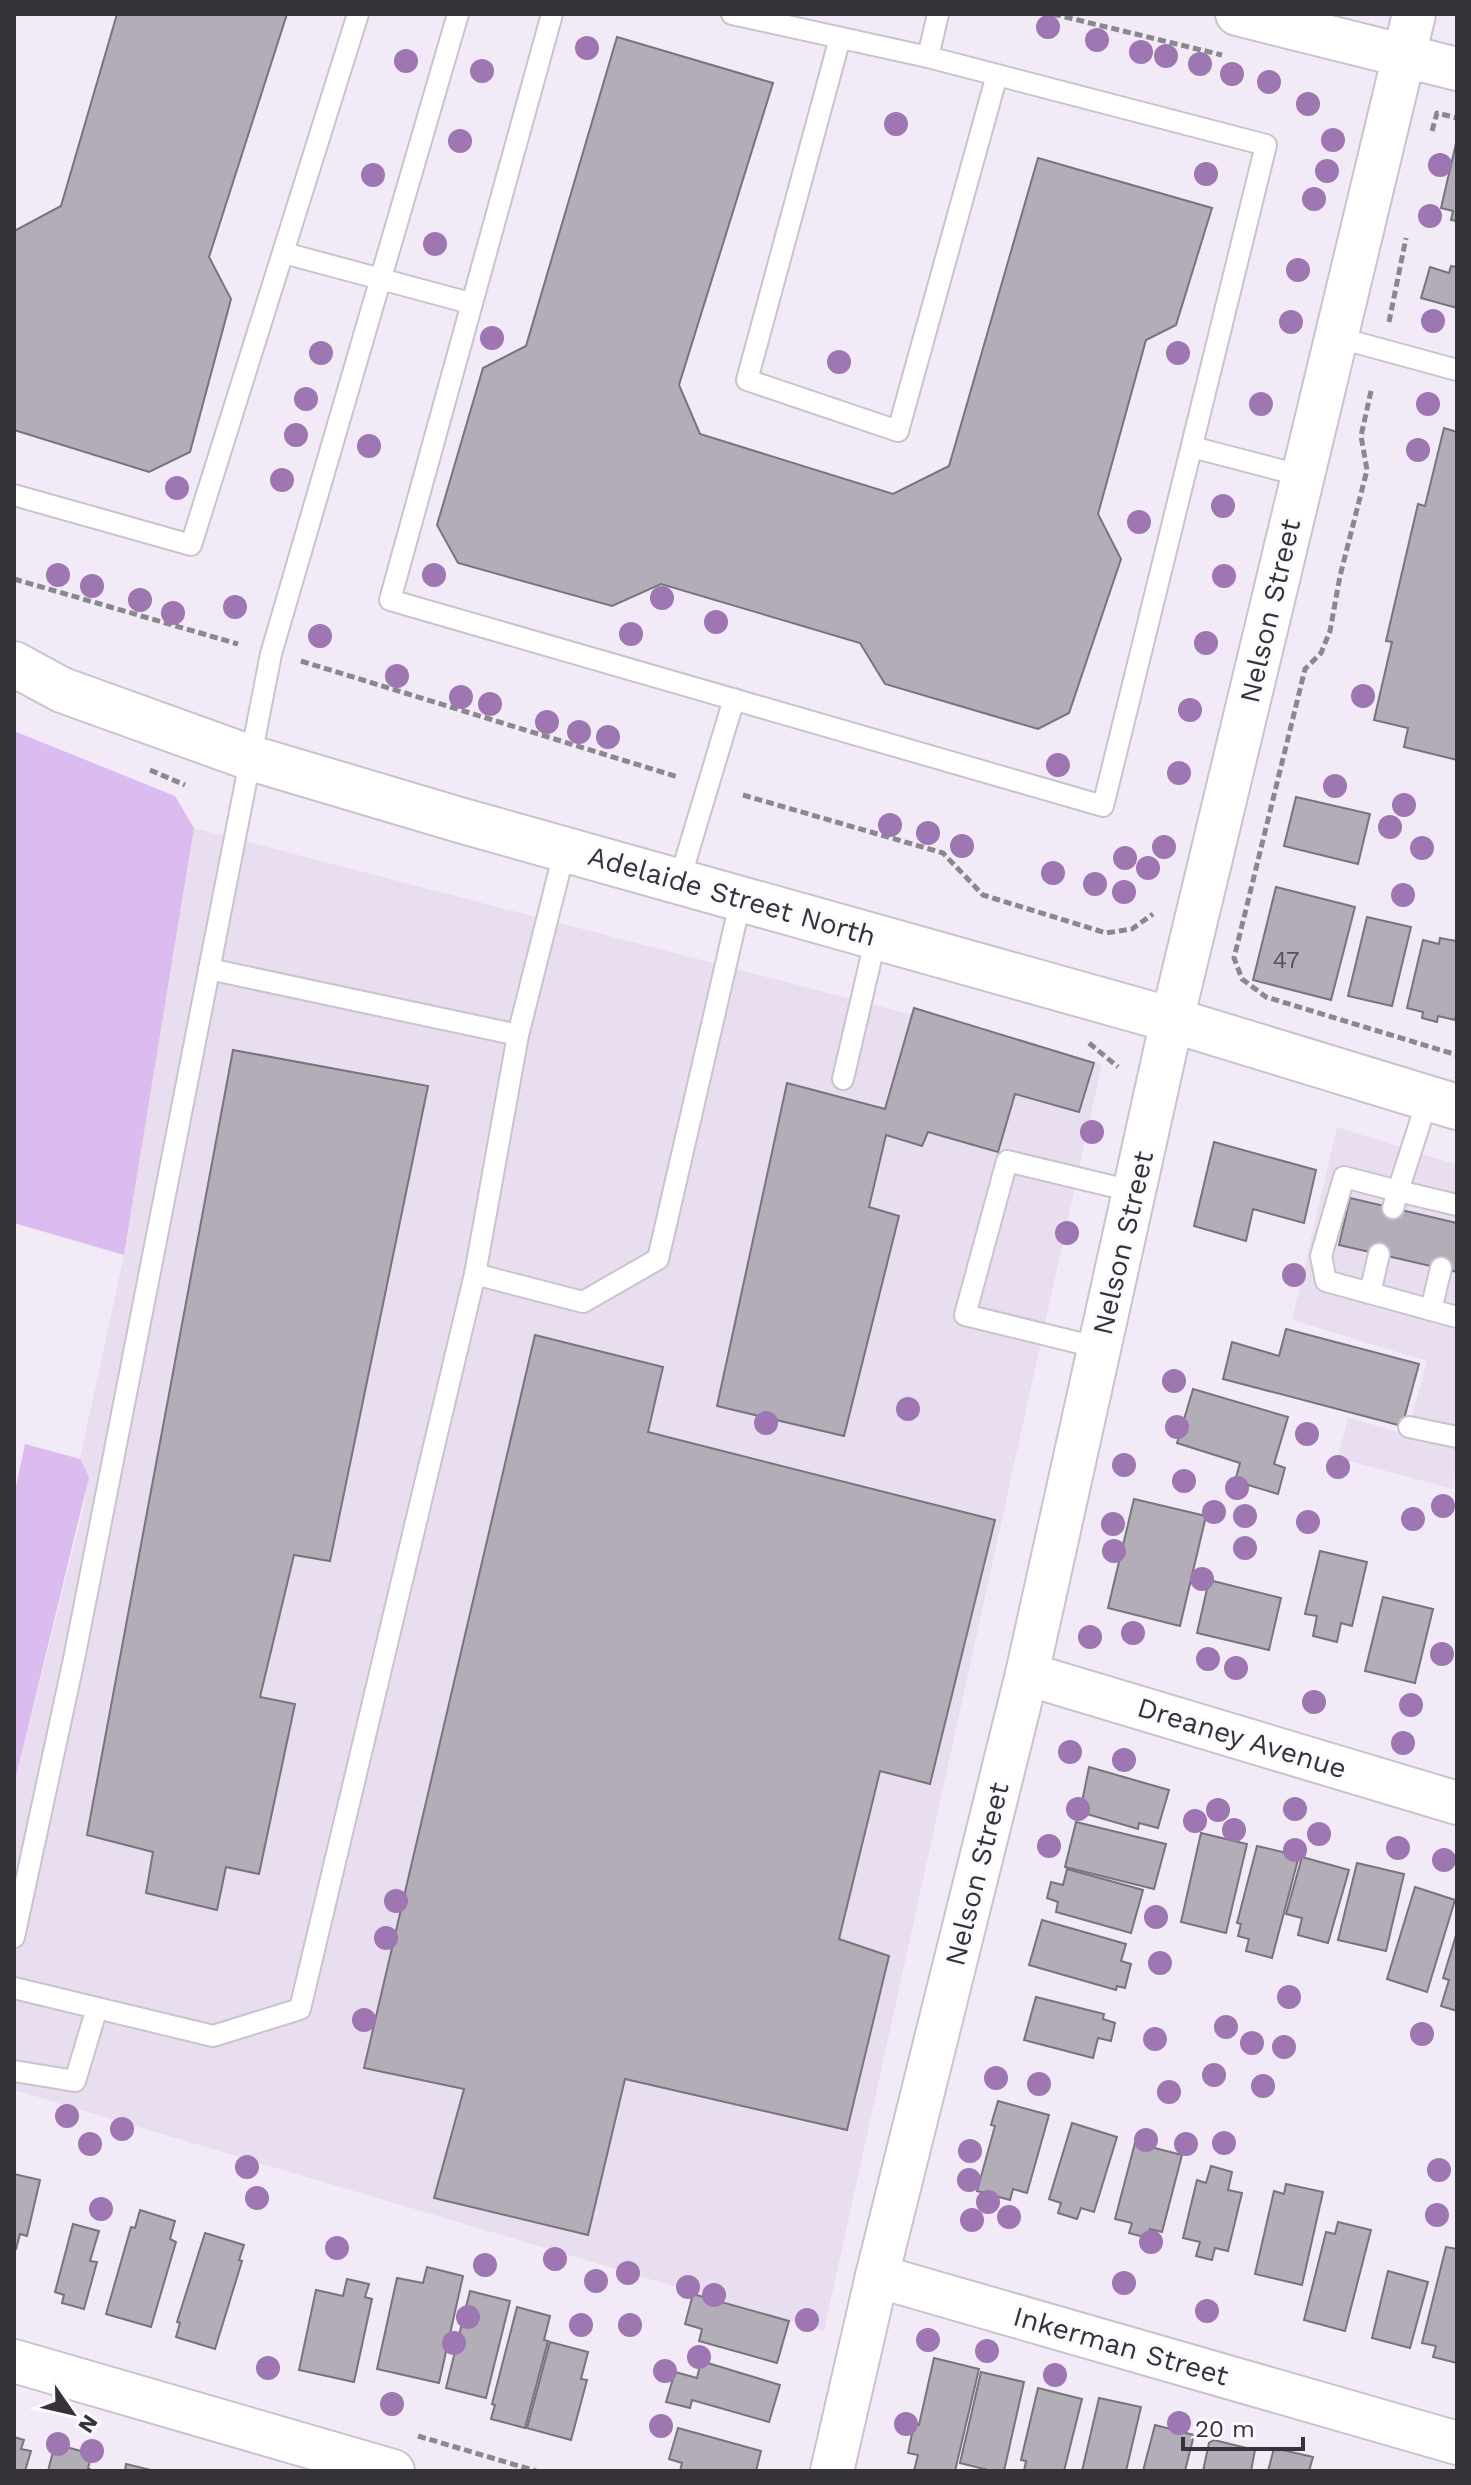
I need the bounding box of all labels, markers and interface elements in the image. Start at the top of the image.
street label: Nelson Street [1233,516,1307,706]
street label: Adelaide Street North [584,839,880,953]
house number: 47 [1273,946,1299,974]
street label: Nelson Street [1086,1148,1160,1338]
street label: Dreaney Avenue [1133,1690,1351,1786]
street label: Nelson Street [938,1779,1016,1969]
street label: Inkerman Street [1010,2300,1233,2393]
north arrow [32,2373,112,2453]
scale bar [1183,2401,1303,2451]
text: N [73,2410,103,2438]
text: 20 m [1195,2415,1255,2443]

